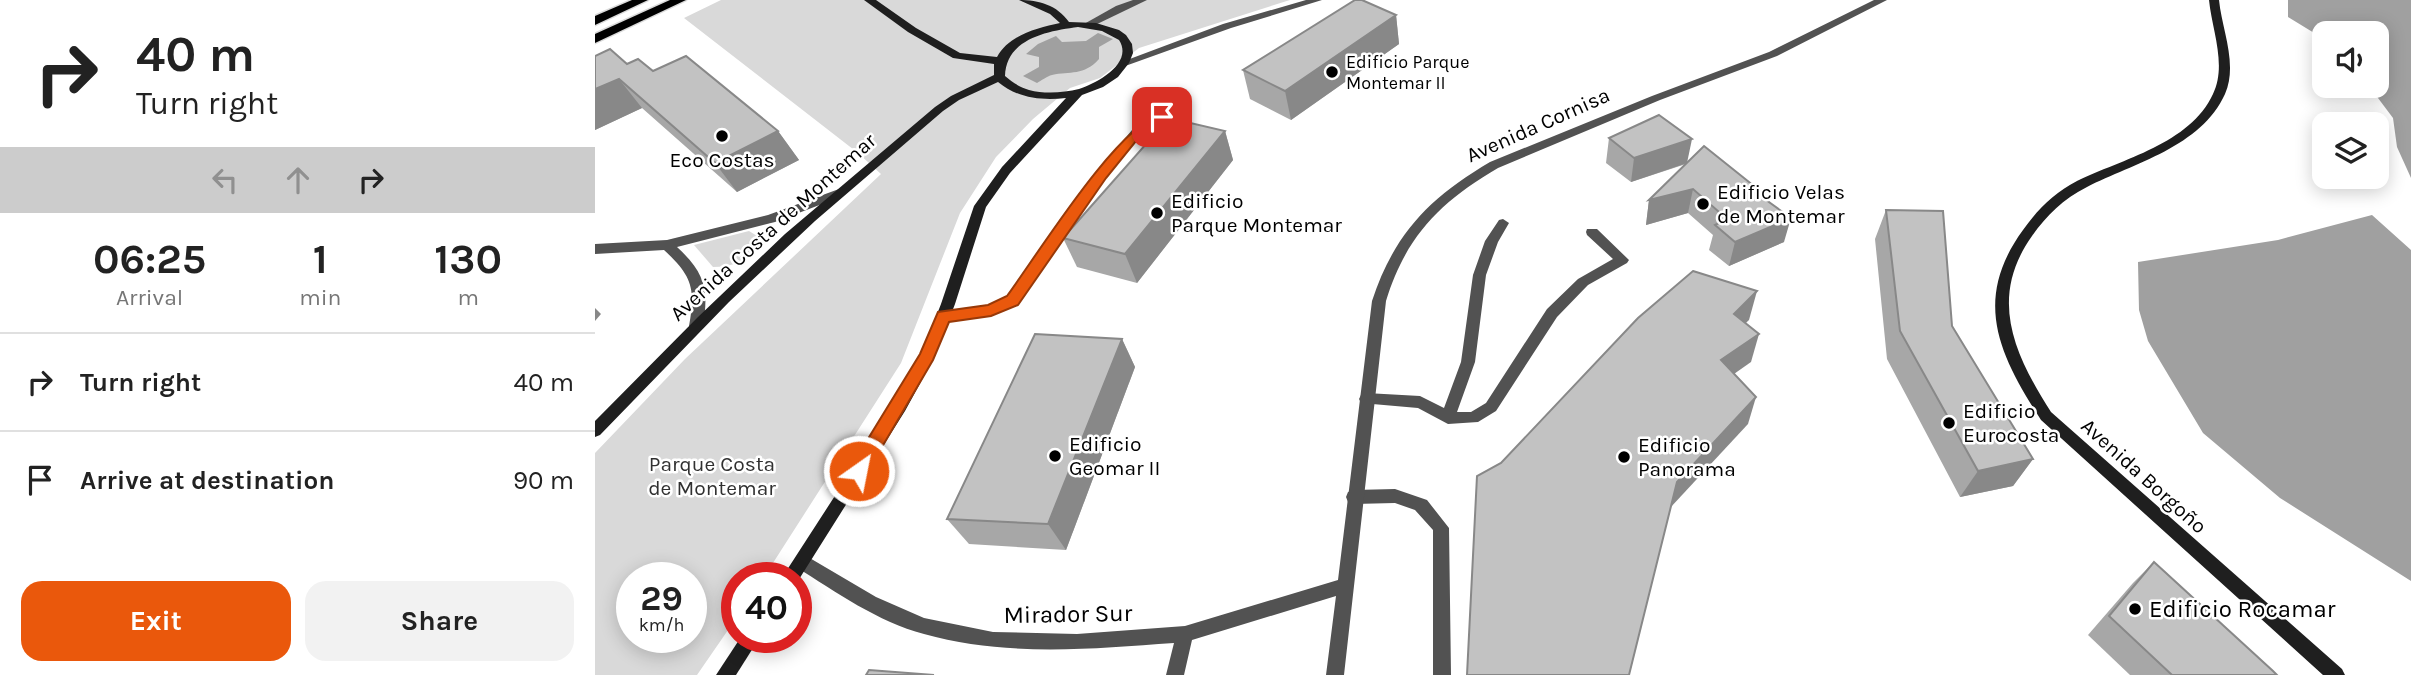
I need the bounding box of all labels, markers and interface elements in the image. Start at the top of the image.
map controls [2312,21,2389,189]
button: sound [2312,21,2389,98]
text: 40 m [136,26,255,83]
icon: right [21,28,112,119]
place label: Edificio Parque Montemar II [1346,51,1470,94]
marker: Edificio Parque Montemar II [1324,64,1340,80]
street label: Avenida Cornisa [1463,83,1613,167]
text: Turn right [136,85,278,122]
pin [1132,87,1192,147]
icon: arrive [1143,98,1181,136]
button: layers [2312,112,2389,189]
street label: Avenida Costa de Montemar [665,128,881,326]
marker: Eco Costas [714,128,730,144]
place label: Eco Costas [670,148,774,172]
icon: left [206,161,244,199]
icon: ahead [279,161,317,199]
icon: right [352,161,390,199]
place label: Edificio Velas de Montemar [1717,180,1845,228]
place label: Edificio Parque Montemar [1171,189,1342,237]
marker: Edificio Velas de Montemar [1695,196,1711,212]
marker: Edificio Parque Montemar [1149,205,1165,221]
text: 06:25 [93,234,206,284]
text: 1 [313,234,328,284]
text: 130 [434,234,502,284]
text: Arrival [116,284,183,311]
text: min [299,284,341,311]
text: m [457,284,479,311]
icon: right [21,363,59,401]
text: Turn right [80,367,201,398]
text: 40 m [514,367,574,398]
place label: Edificio Eurocosta [1963,399,2059,447]
street label: Avenida Borgoño [2076,414,2212,538]
marker: Edificio Eurocosta [1941,415,1957,431]
place label: Edificio Geomar II [1069,432,1160,480]
place label: Edificio Panorama [1638,433,1736,481]
position arrow [822,434,896,508]
marker: Edificio Geomar II [1047,448,1063,464]
marker: Edificio Panorama [1616,449,1632,465]
park label: Parque Costa de Montemar [648,452,776,500]
icon: arrive [21,461,59,499]
text: Arrive at destination [80,465,334,496]
text: 90 m [513,465,574,496]
speed limit sign: 40 [721,562,812,653]
text: 29 [640,578,683,619]
button: Exit [21,581,291,661]
button: Share [305,581,574,661]
place label: Edificio Rocamar [2149,595,2336,623]
street label: Mirador Sur [1003,599,1133,629]
marker: Edificio Rocamar [2127,601,2143,617]
text: km/h [639,614,684,636]

